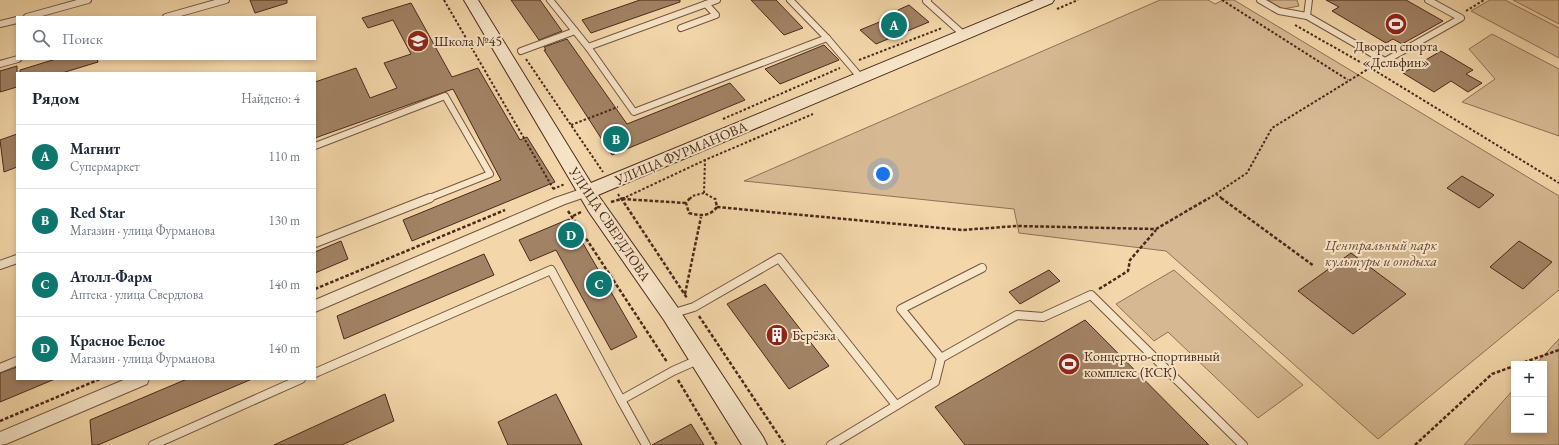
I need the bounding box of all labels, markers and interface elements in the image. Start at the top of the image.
pin: A [881,10,907,40]
sports icon: Дворец спорта «Дельфин» [1383,11,1409,37]
search box [16,16,316,60]
icon: search [30,27,52,49]
school or university icon: Школа №45 [405,28,431,54]
text: Поиск [62,29,103,48]
place label: Школа №45 [434,32,502,50]
place label: Дворец спорта «Дельфин» [1354,37,1438,71]
text: Рядом [32,87,80,109]
text: Найдено: 4 [241,90,300,107]
street label: УЛИЦА ФУРМАНОВА [611,117,750,189]
pin: B [603,124,629,154]
text: Магнит [70,139,120,158]
text: A [40,148,50,165]
text: 110 m [269,148,300,165]
text: Супермаркет [70,158,140,175]
street label: УЛИЦА СВЕРДЛОВА [565,163,655,285]
your location [873,164,893,184]
text: Red Star [70,203,125,222]
text: B [41,212,49,229]
text: 130 m [269,212,300,229]
pin: D [558,220,584,250]
text: Магазин · улица Фурманова [70,222,215,239]
park label: Центральный парк культуры и отдыха [1324,236,1437,270]
text: Атолл-Фарм [70,267,152,286]
pin: C [586,269,612,299]
text: C [40,276,50,293]
text: 140 m [269,276,300,293]
text: Аптека · улица Свердлова [70,286,203,303]
building icon: Берёзка [764,322,790,348]
place label: Берёзка [792,326,836,344]
text: Красное Белое [70,331,165,350]
text: D [40,340,50,357]
text: 140 m [269,340,300,357]
place label: Концертно-спортивный комплекс (КСК) [1084,347,1221,381]
text: Магазин · улица Фурманова [70,350,215,367]
sports icon: Концертно-спортивный комплекс (КСК) [1056,351,1082,377]
map controls [1511,361,1547,433]
button: + [1511,361,1547,397]
button: − [1511,397,1547,433]

